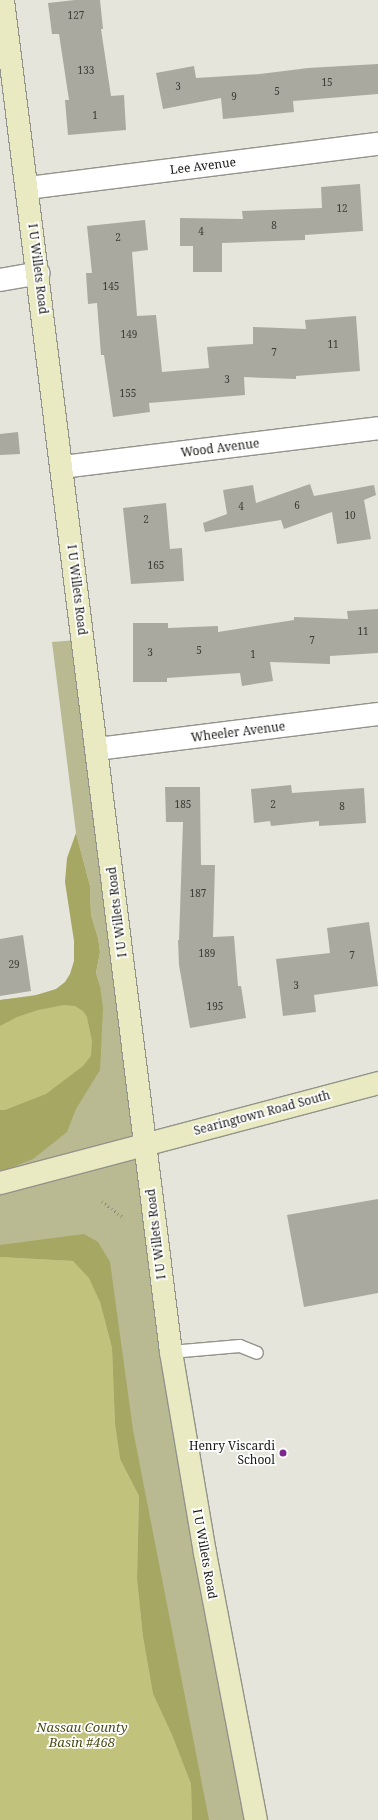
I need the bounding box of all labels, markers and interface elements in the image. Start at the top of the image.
house number: 127 [68,10,84,22]
house number: 133 [78,65,94,77]
house number: 15 [321,77,333,89]
house number: 3 [175,81,181,93]
house number: 5 [274,86,280,98]
house number: 9 [231,91,237,103]
house number: 1 [92,110,98,122]
street label: Lee Avenue [169,155,237,177]
house number: 12 [336,203,348,215]
house number: 8 [271,220,277,232]
street label: I U Willets Road [25,223,51,315]
house number: 4 [198,226,204,238]
house number: 2 [115,232,121,244]
house number: 145 [103,281,119,293]
house number: 149 [121,329,137,341]
house number: 11 [327,339,339,351]
house number: 7 [271,347,277,359]
house number: 3 [224,374,230,386]
house number: 155 [120,388,136,400]
street label: Wood Avenue [180,436,260,460]
house number: 6 [294,500,300,512]
house number: 4 [238,501,244,513]
house number: 10 [344,510,356,522]
house number: 2 [143,514,149,526]
street label: I U Willets Road [64,544,90,636]
house number: 165 [148,560,164,572]
house number: 11 [357,626,369,638]
house number: 7 [309,635,315,647]
house number: 5 [196,645,202,657]
house number: 3 [147,647,153,659]
house number: 1 [250,649,256,661]
street label: Wheeler Avenue [190,719,286,745]
house number: 185 [175,799,191,811]
house number: 2 [270,799,276,811]
house number: 8 [339,801,345,813]
street label: I U Willets Road [104,866,130,958]
house number: 187 [190,888,206,900]
house number: 189 [199,948,215,960]
house number: 7 [349,950,355,962]
house number: 29 [8,959,20,971]
house number: 3 [293,980,299,992]
house number: 195 [207,1001,223,1013]
street label: Searingtown Road South [192,1088,332,1138]
street label: I U Willets Road [143,1188,169,1280]
place label: Henry Viscardi School [189,1439,275,1467]
marker: Henry Viscardi School [278,1448,288,1458]
street label: I U Willets Road [190,1508,220,1600]
water label: Nassau County Basin #468 [36,1720,128,1751]

